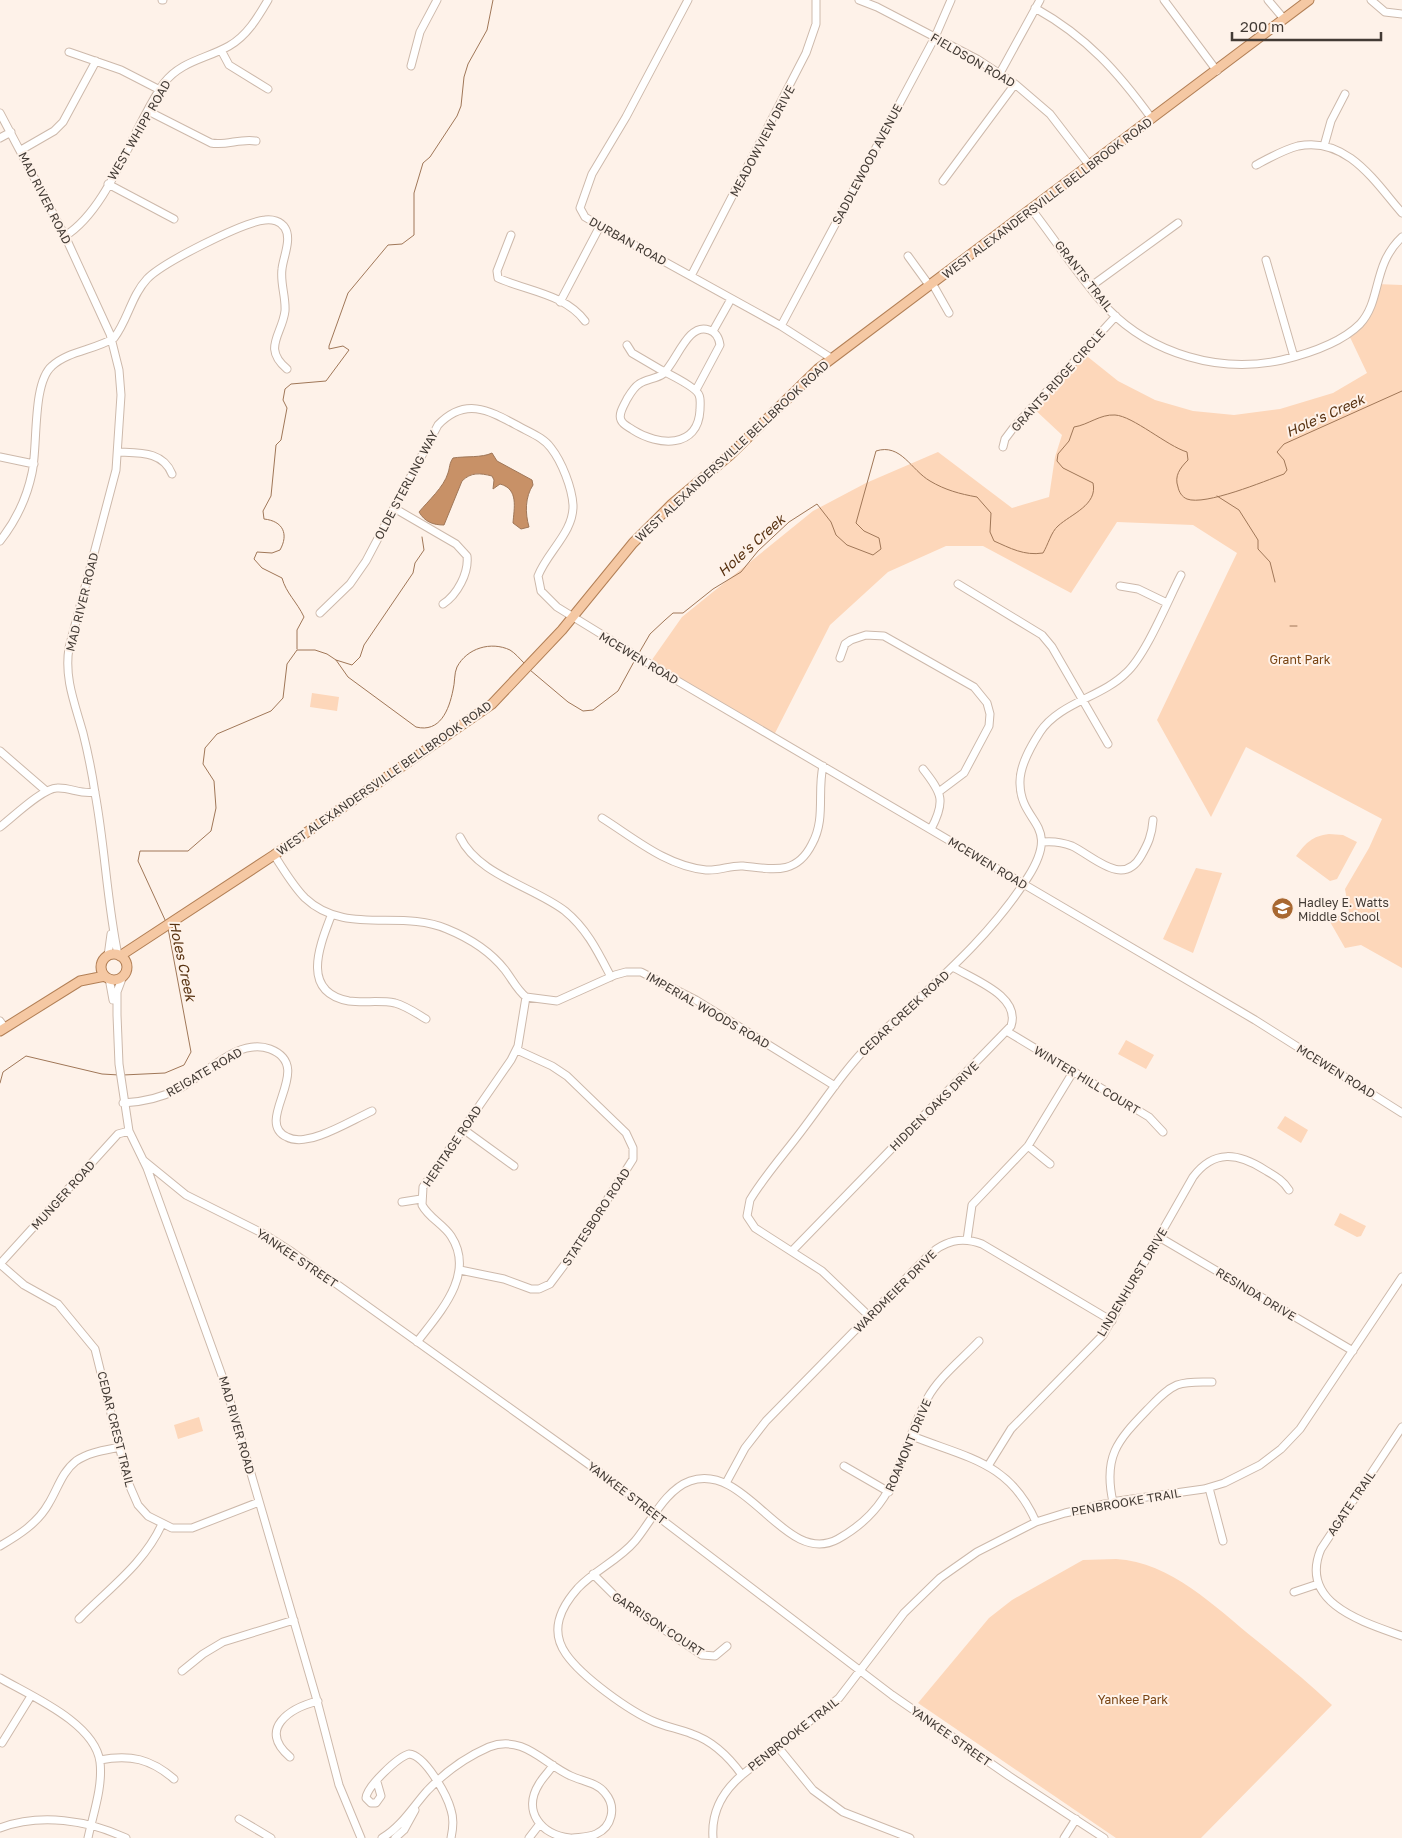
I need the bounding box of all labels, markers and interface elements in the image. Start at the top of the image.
scale bar [1232,10,1381,42]
text: 200 m [1240,17,1284,35]
street label: FIELDSON ROAD [928,30,1018,90]
street label: WEST WHIPP ROAD [104,77,174,183]
street label: MEADOWVIEW DRIVE [726,83,798,199]
street label: SADDLEWOOD AVENUE [829,101,905,227]
street label: WEST ALEXANDERSVILLE BELLBROOK ROAD [939,114,1155,282]
street label: MAD RIVER ROAD [15,149,75,247]
street label: DURBAN ROAD [587,213,669,269]
street label: GRANTS TRAIL [1052,237,1116,315]
street label: GRANTS RIDGE CIRCLE [1008,325,1108,435]
street label: WEST ALEXANDERSVILLE BELLBROOK ROAD [632,357,832,545]
water label: Hole's Creek [1283,389,1369,440]
street label: OLDE STERLING WAY [371,428,441,542]
water label: Hole's Creek [714,509,790,580]
street label: MAD RIVER ROAD [62,551,102,653]
street label: MCEWEN ROAD [597,628,681,688]
park label: Grant Park [1270,652,1331,667]
street label: WEST ALEXANDERSVILLE BELLBROOK ROAD [274,698,494,858]
street label: MCEWEN ROAD [946,833,1030,893]
place label: Hadley E. Watts Middle School [1298,895,1389,924]
school or university icon: Hadley E. Watts Middle School [1270,897,1294,921]
water label: Holes Creek [166,919,200,1005]
street label: CEDAR CREEK ROAD [856,967,952,1059]
street label: IMPERIAL WOODS ROAD [643,968,773,1052]
street label: MCEWEN ROAD [1294,1041,1378,1101]
street label: WINTER HILL COURT [1031,1042,1143,1118]
street label: REIGATE ROAD [163,1044,245,1100]
street label: HIDDEN OAKS DRIVE [886,1058,982,1154]
street label: HERITAGE ROAD [419,1103,485,1189]
street label: MUNGER ROAD [28,1157,98,1233]
street label: STATESBORO ROAD [559,1165,633,1269]
street label: YANKEE STREET [253,1225,341,1291]
street label: LINDENHURST DRIVE [1094,1225,1170,1339]
street label: WARDMEIER DRIVE [850,1246,940,1336]
street label: RESINDA DRIVE [1213,1264,1299,1324]
street label: CEDAR CREST TRAIL [94,1370,138,1489]
street label: MAD RIVER ROAD [216,1374,258,1476]
street label: ROAMONT DRIVE [882,1396,934,1494]
street label: YANKEE STREET [585,1458,670,1528]
street label: AGATE TRAIL [1324,1468,1378,1538]
street label: PENBROOKE TRAIL [1070,1485,1182,1519]
street label: GARRISON COURT [609,1589,707,1660]
park label: Yankee Park [1098,1692,1168,1707]
street label: PENBROOKE TRAIL [745,1694,842,1774]
street label: YANKEE STREET [908,1703,995,1770]

